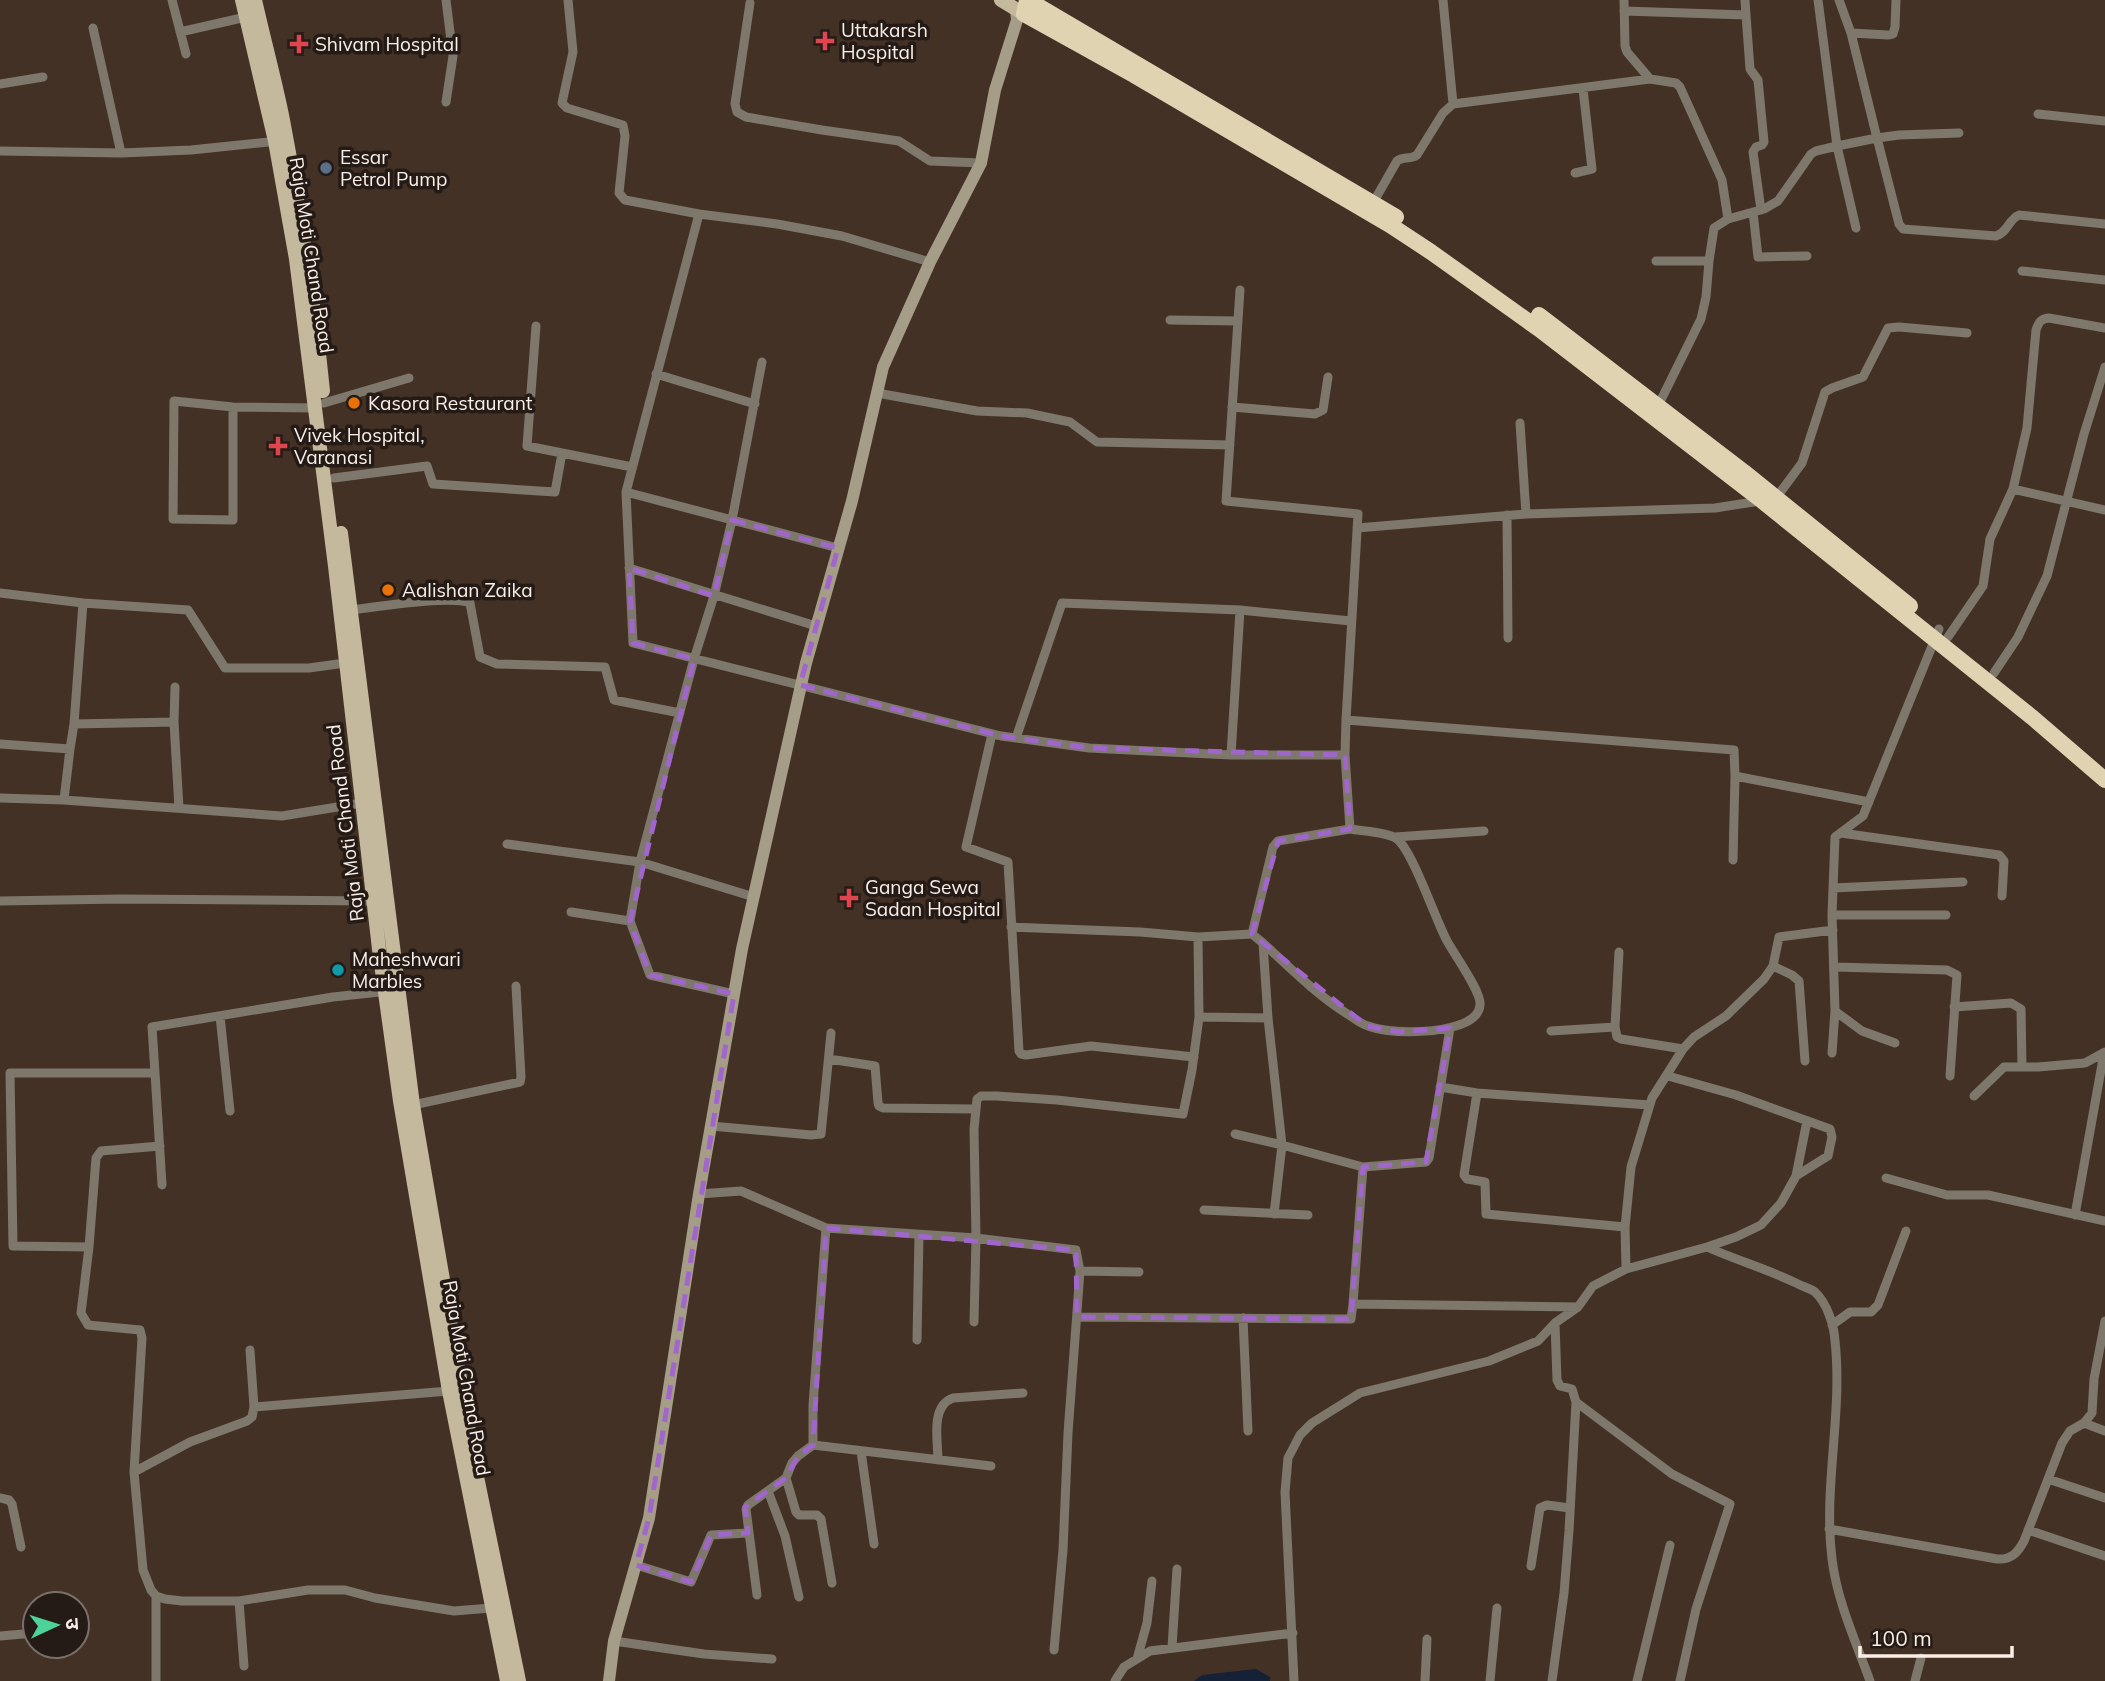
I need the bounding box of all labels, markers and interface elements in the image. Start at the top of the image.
place label: Uttakarsh Hospital [841,18,928,64]
marker: Uttakarsh Hospital [815,31,835,51]
place label: Shivam Hospital [315,32,459,56]
marker: Shivam Hospital [289,34,309,54]
place label: Essar Petrol Pump [340,145,447,191]
street label: Raja Moti Chand Road [285,155,339,355]
marker: Essar Petrol Pump [318,160,334,176]
place label: Kasora Restaurant [368,391,533,415]
marker: Kasora Restaurant [346,395,362,411]
place label: Vivek Hospital, Varanasi [294,423,424,469]
marker: Vivek Hospital, Varanasi [268,436,288,456]
place label: Aalishan Zaika [402,578,533,602]
marker: Aalishan Zaika [380,582,396,598]
street label: Raja Moti Chand Road [321,723,369,923]
place label: Ganga Sewa Sadan Hospital [865,875,1000,921]
marker: Ganga Sewa Sadan Hospital [839,888,859,908]
place label: Maheshwari Marbles [352,947,461,993]
marker: Maheshwari Marbles [330,962,346,978]
street label: Raja Moti Chand Road [438,1278,496,1478]
north arrow [21,1590,91,1660]
scale bar [1860,1614,2012,1658]
text: उ [61,1617,85,1631]
text: 100 m [1870,1625,1932,1651]

